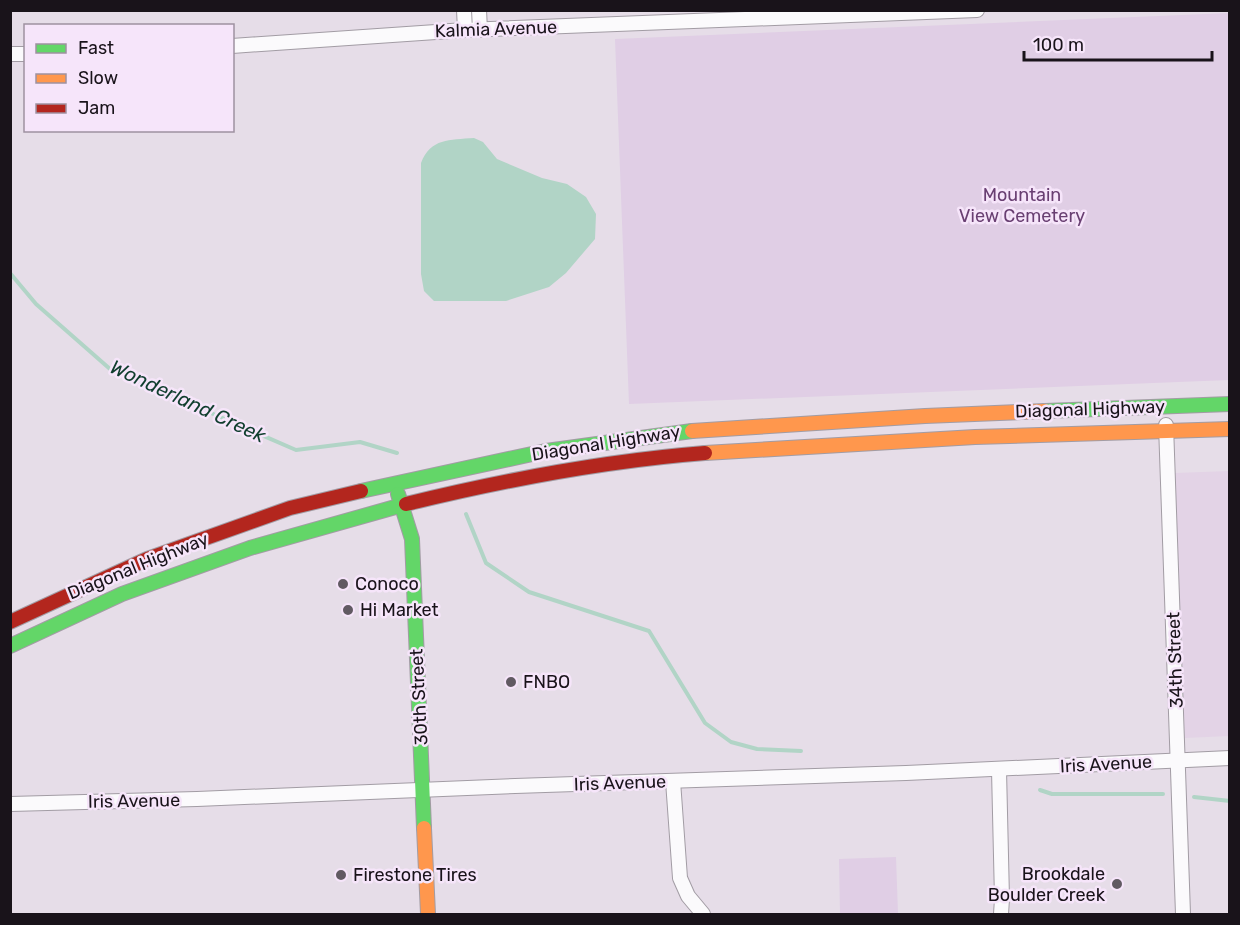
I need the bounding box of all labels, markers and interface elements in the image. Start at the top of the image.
street label: Kalmia Avenue [435,16,557,42]
legend [24,24,234,132]
scale bar [1024,24,1212,62]
text: 100 m [1033,34,1084,56]
text: Fast [78,37,114,59]
text: Slow [78,67,118,89]
text: Jam [78,97,115,119]
park label: Mountain View Cemetery [959,184,1085,227]
water label: Wonderland Creek [106,354,270,448]
street label: Diagonal Highway [1015,395,1165,423]
street label: Diagonal Highway [530,420,682,466]
street label: Diagonal Highway [64,528,212,604]
place label: Conoco [355,573,419,595]
marker: Conoco [336,577,350,591]
place label: Hi Market [360,599,439,621]
marker: Hi Market [341,603,355,617]
street label: 34th Street [1162,611,1188,709]
street label: 30th Street [405,648,433,746]
place label: FNBO [523,671,570,693]
marker: FNBO [504,675,518,689]
street label: Iris Avenue [1059,751,1153,777]
street label: Iris Avenue [574,770,666,796]
street label: Iris Avenue [88,789,180,813]
place label: Brookdale Boulder Creek [988,863,1106,906]
place label: Firestone Tires [353,864,477,886]
marker: Firestone Tires [334,868,348,882]
marker: Brookdale Boulder Creek [1110,877,1124,891]

